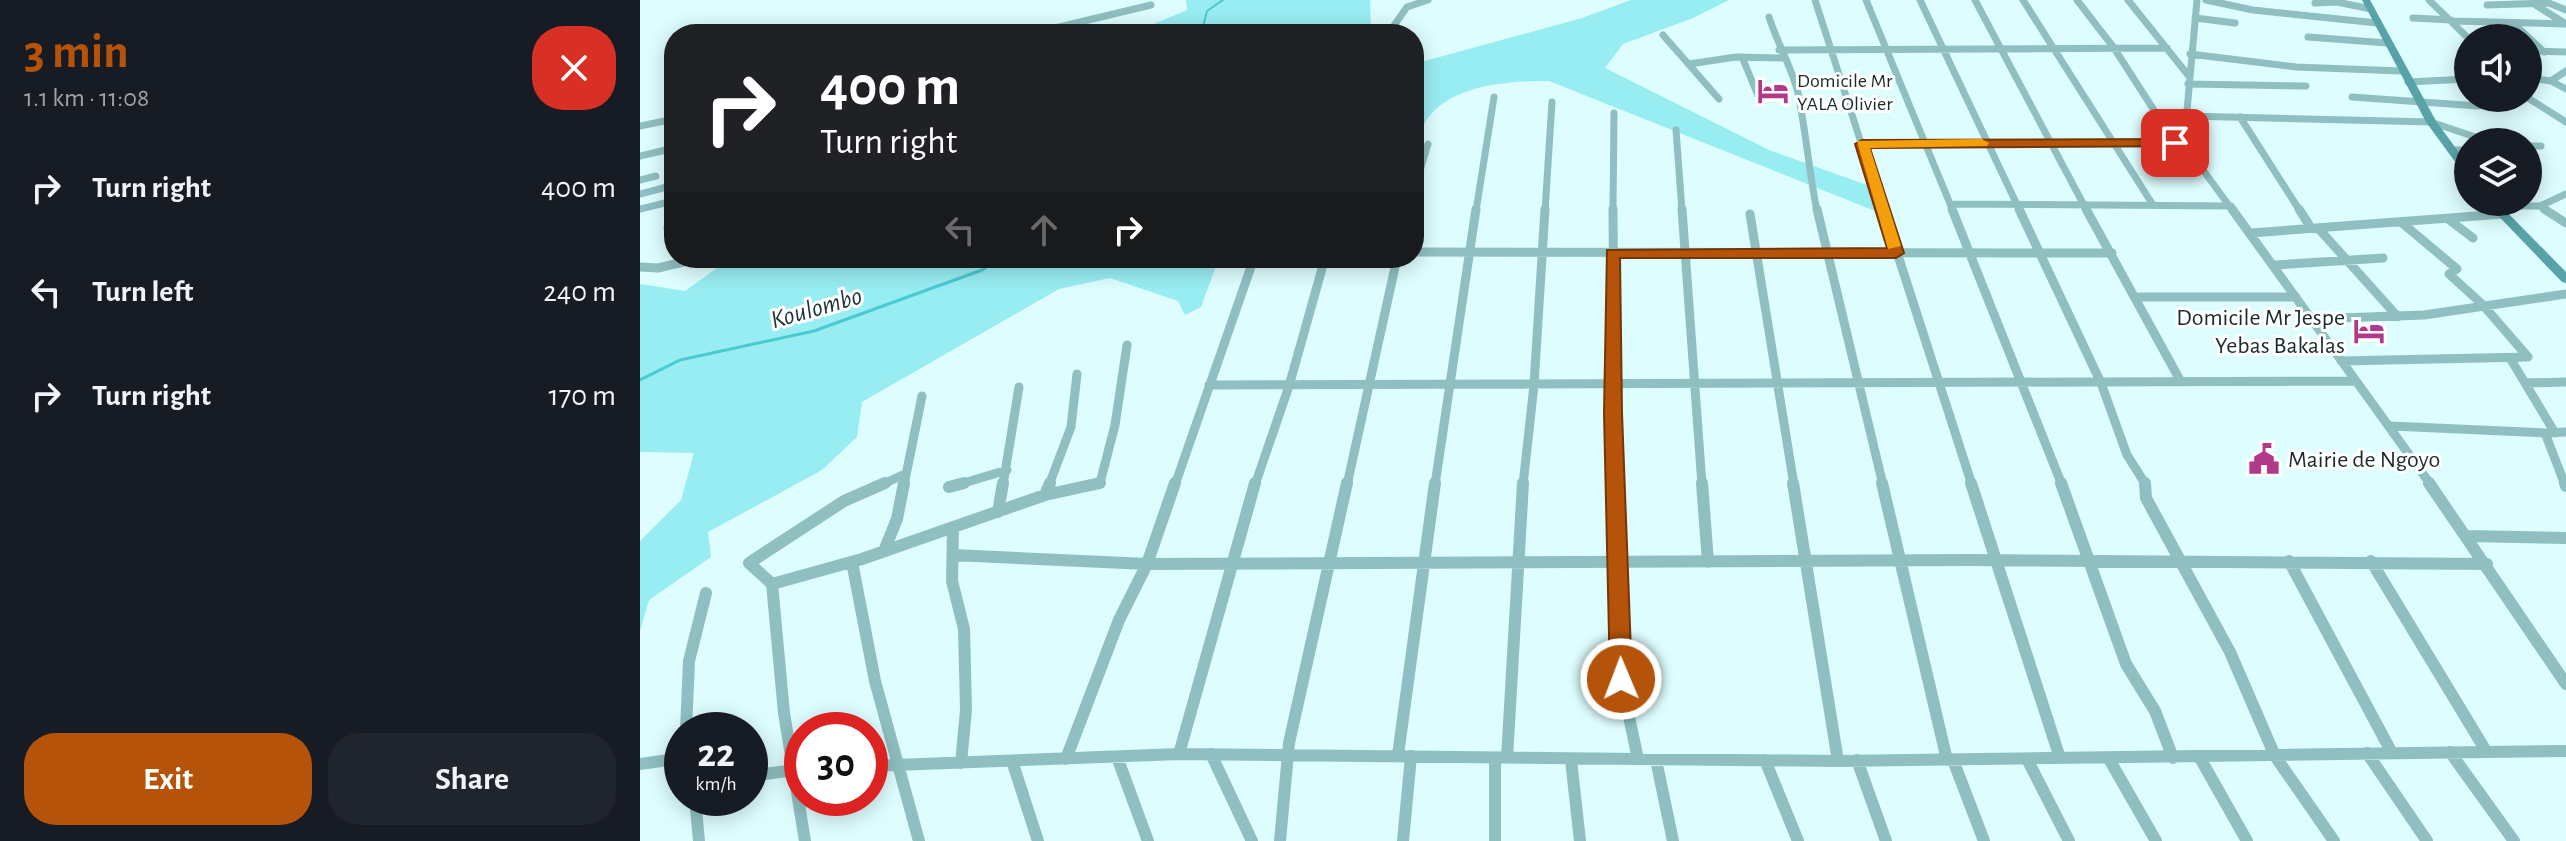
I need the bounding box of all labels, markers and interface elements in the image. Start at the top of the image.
map controls [2454,24,2542,216]
button: sound [2454,24,2542,112]
button: close [532,26,616,110]
text: 3 min [24,29,129,77]
icon: right [688,56,792,160]
text: 400 m [820,59,960,115]
place label: Domicile Mr YALA Olivier [1797,71,1893,114]
hotel icon: Domicile Mr YALA Olivier [1756,74,1790,108]
text: 1.1 km · 11:08 [24,85,149,111]
pin [2141,109,2209,177]
icon: arrive [2153,121,2197,165]
text: Turn right [820,124,957,160]
button: layers [2454,128,2542,216]
icon: right [24,166,68,210]
text: Turn right [92,173,211,203]
text: 400 m [541,173,616,203]
icon: left [938,208,982,252]
icon: ahead [1022,208,1066,252]
icon: right [1106,208,1150,252]
icon: left [24,270,68,314]
text: Turn left [92,277,193,307]
text: 240 m [543,277,616,307]
water label: Koulombo [768,283,865,333]
place label: Domicile Mr Jespe Yebas Bakalas [2176,306,2345,358]
hotel icon: Domicile Mr Jespe Yebas Bakalas [2352,314,2386,348]
icon: right [24,374,68,418]
text: Turn right [92,381,211,411]
text: 170 m [548,381,616,411]
public building icon: Mairie de Ngoyo [2247,442,2281,476]
place label: Mairie de Ngoyo [2288,448,2440,472]
position arrow [1579,637,1663,721]
speed limit sign: 30 [784,712,888,816]
button: Exit [24,733,312,825]
button: Share [328,733,616,825]
text: 22 [697,734,735,774]
text: km/h [695,774,737,794]

